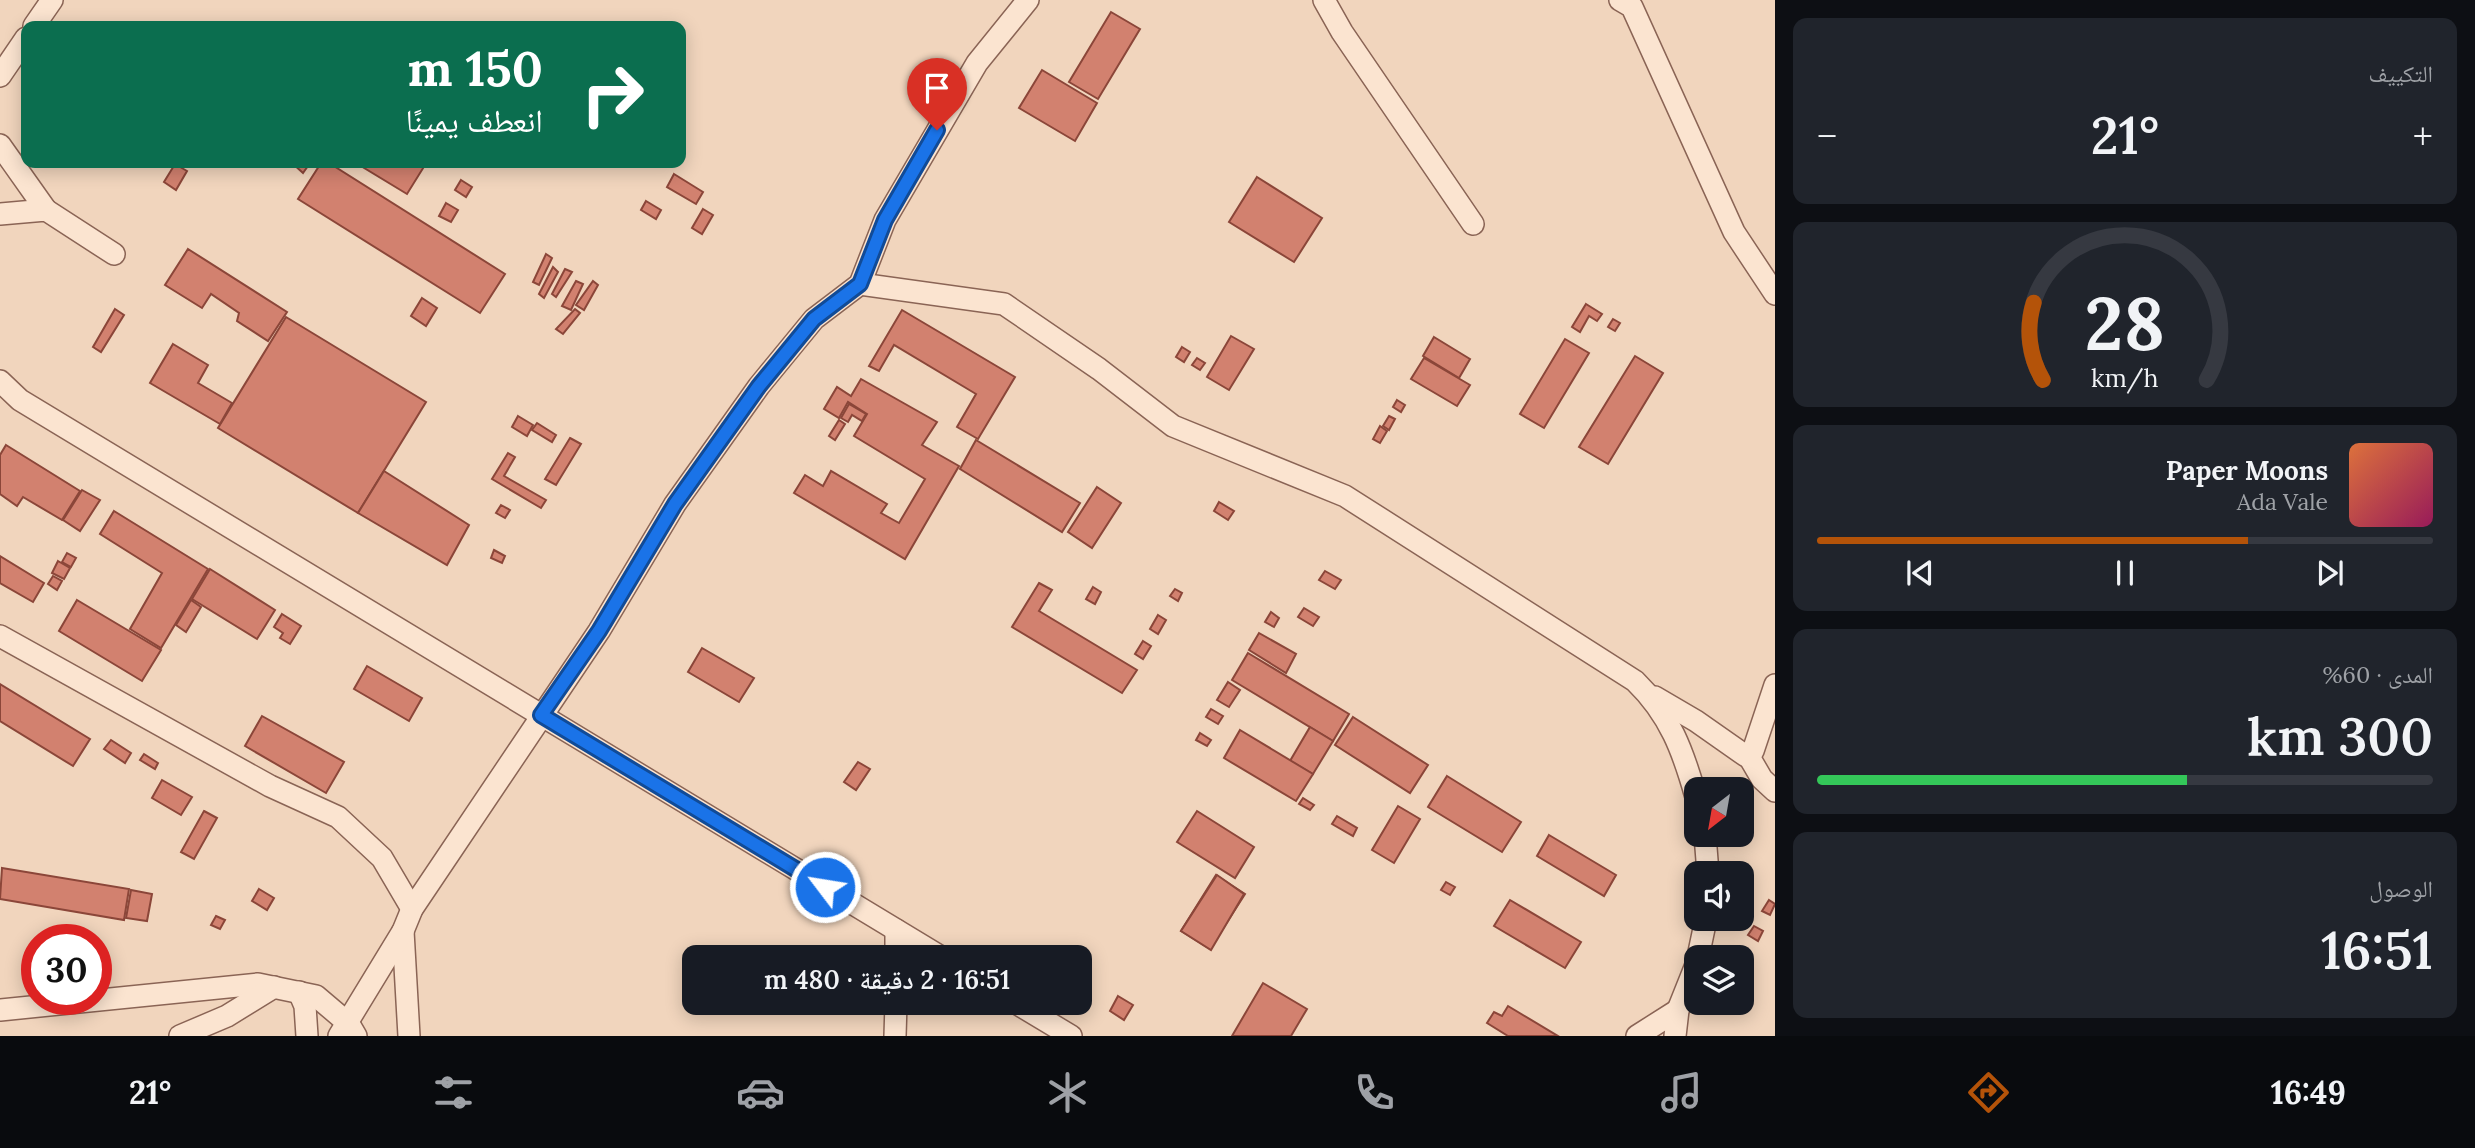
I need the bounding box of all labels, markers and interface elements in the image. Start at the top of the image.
text: 150 m [407,37,543,99]
icon: right [567,49,658,140]
pin [907,58,967,130]
text: التكييف [2368,59,2433,88]
icon: arrive [918,69,956,107]
text: انعطف يمينًا [405,100,543,141]
text: 21° [2091,102,2159,168]
text: − [1817,112,1837,160]
text: + [2413,112,2433,160]
text: 28 [2085,278,2165,371]
text: km/h [2091,362,2159,394]
text: Paper Moons [2166,454,2328,487]
text: Ada Vale [2237,487,2328,516]
icon: previous [1901,554,1939,592]
icon: pause [2106,554,2144,592]
icon: next [2311,554,2349,592]
text: المدى · 60% [2323,660,2433,689]
text: 300 km [2247,703,2433,769]
north arrow [1684,777,1754,847]
map controls [1684,777,1754,1015]
position arrow [788,850,862,924]
button: sound [1684,861,1754,931]
text: الوصول [2369,874,2433,903]
text: 16:51 [2321,917,2433,983]
speed limit sign: 30 [21,924,112,1015]
button: layers [1684,945,1754,1015]
text: 16:51 · 2 دقيقة · 480 m [764,963,1010,996]
icon: filters [429,1068,478,1117]
icon: car [736,1068,785,1117]
icon: climate [1043,1068,1092,1117]
icon: phone [1350,1068,1399,1117]
icon: music [1657,1068,1706,1117]
icon: directions [1964,1068,2013,1117]
text: 21° [129,1072,171,1113]
text: 16:49 [2271,1072,2346,1113]

